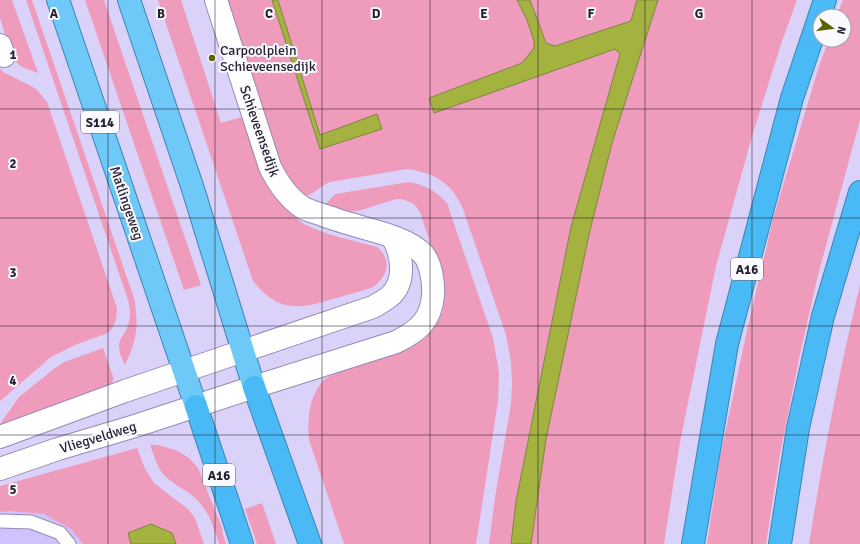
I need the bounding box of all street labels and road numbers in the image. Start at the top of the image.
street label: Schieveensedijk [236,83,283,179]
road number: S114 [81,111,119,133]
street label: Matlingeweg [106,164,147,242]
road number: A16 [731,258,763,280]
street label: Vliegveldweg [58,418,139,457]
road number: A16 [203,464,235,486]

